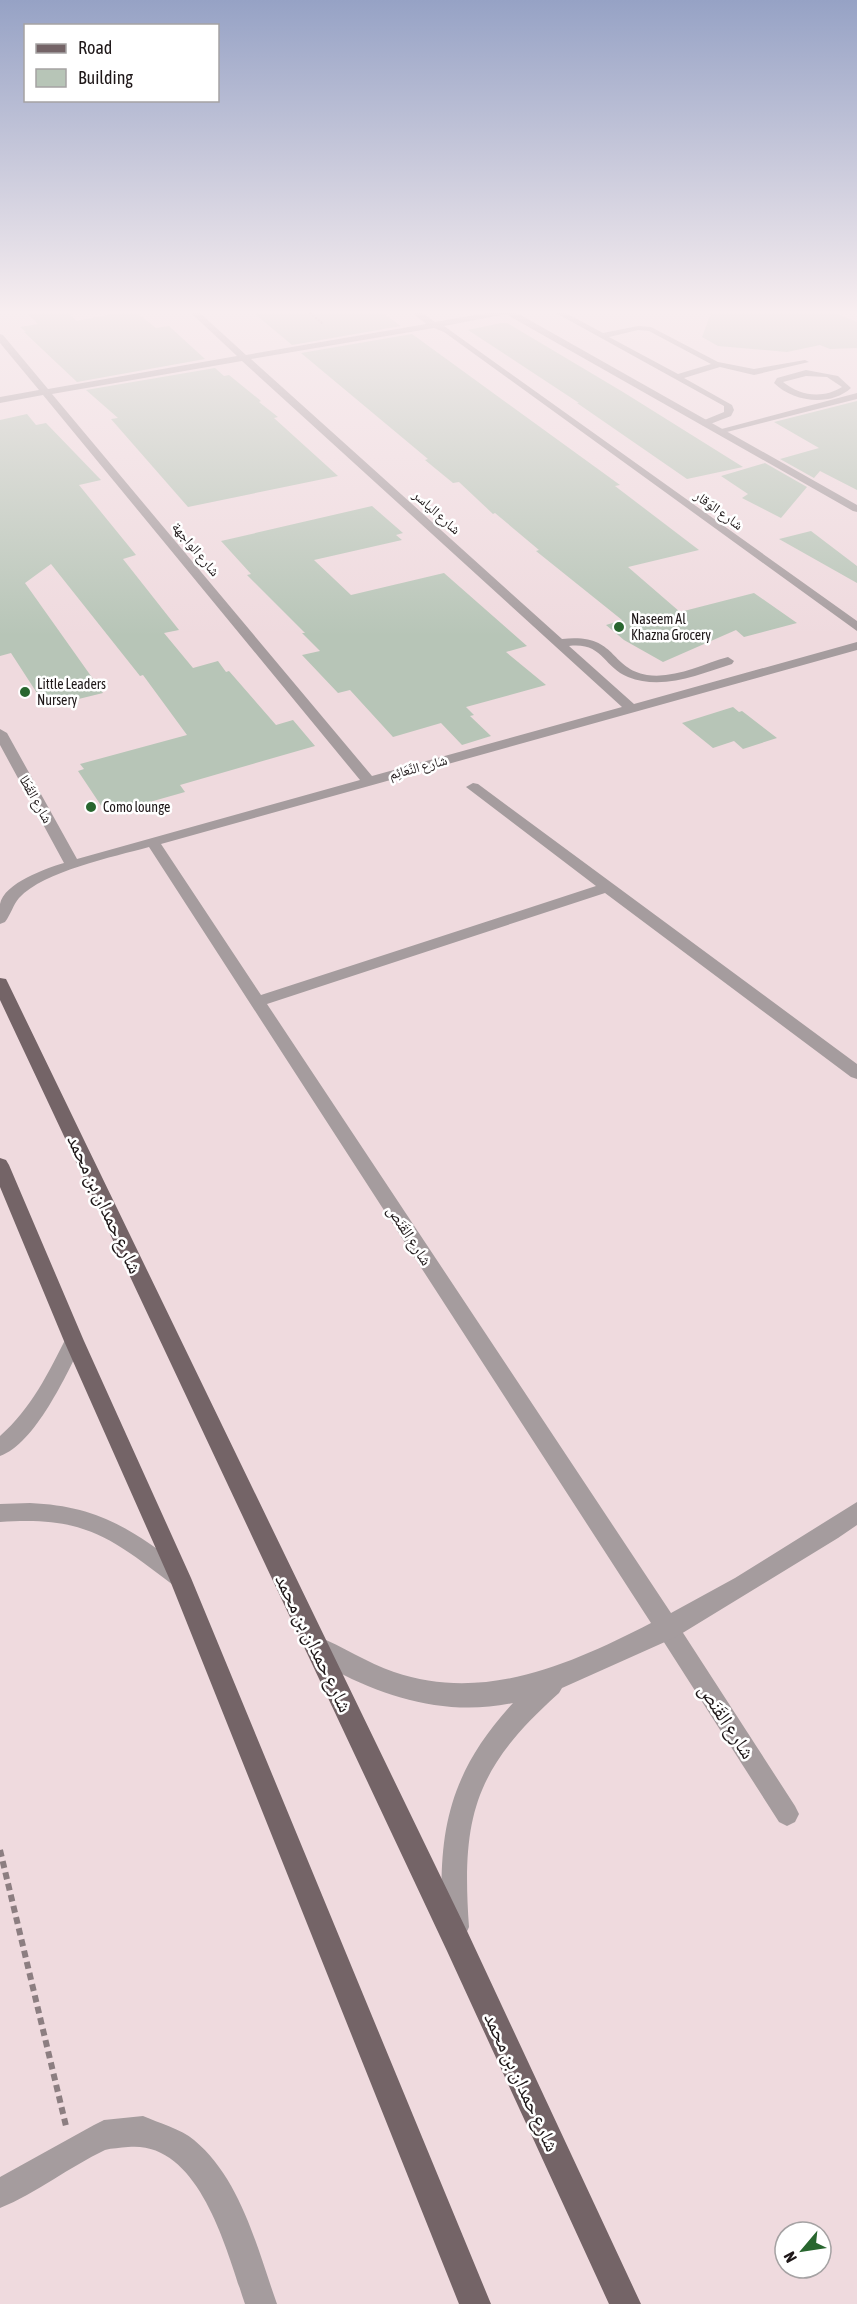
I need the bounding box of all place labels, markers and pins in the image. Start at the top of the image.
place label: Naseem Al Khazna Grocery [631,611,711,643]
marker: Naseem Al Khazna Grocery [612,620,626,634]
place label: Little Leaders Nursery [37,676,106,708]
marker: Little Leaders Nursery [18,685,32,699]
place label: Como lounge [103,799,170,815]
marker: Como lounge [84,800,98,814]

